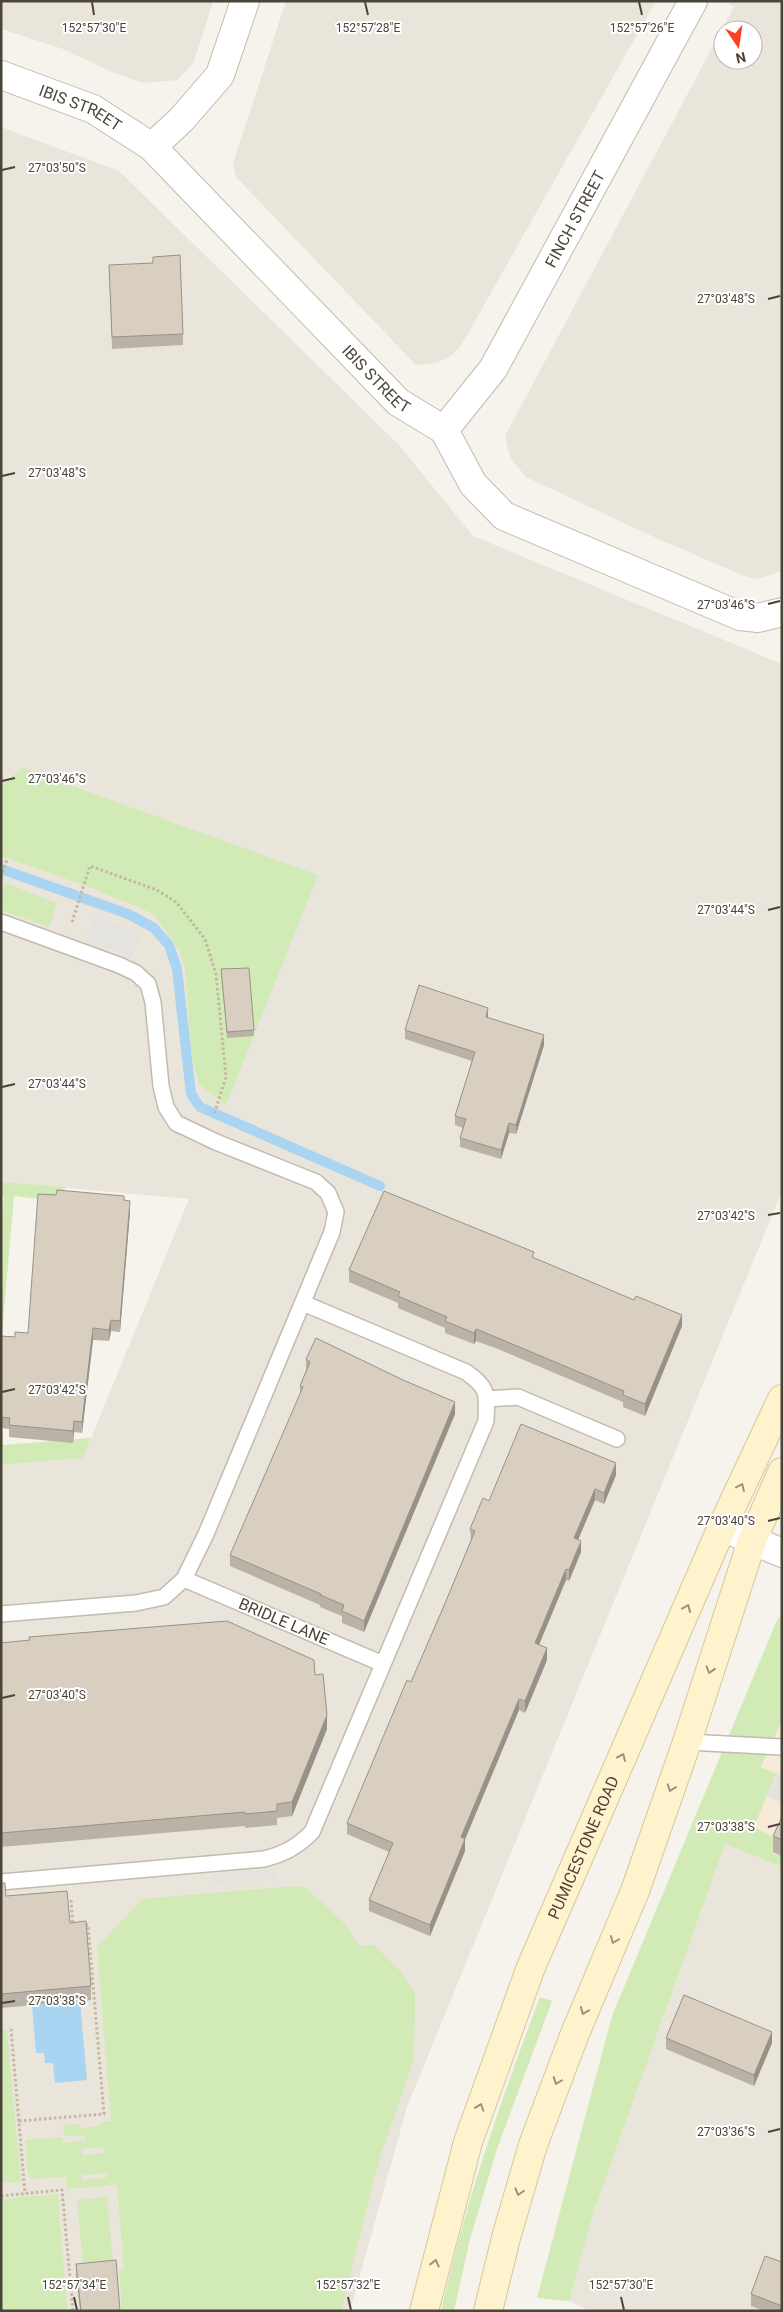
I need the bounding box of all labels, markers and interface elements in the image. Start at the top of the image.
north arrow [713,20,763,70]
text: 152°57'30"E [62,21,126,35]
text: 152°57'28"E [336,21,400,35]
text: 152°57'26"E [610,21,674,35]
text: N [734,49,748,67]
street label: IBIS STREET [36,81,125,135]
text: 27°03'50"S [28,161,86,175]
street label: FINCH STREET [541,167,609,271]
text: 27°03'48"S [697,292,755,306]
street label: IBIS STREET [338,341,414,417]
text: 27°03'48"S [28,466,86,480]
text: 27°03'46"S [697,598,755,612]
text: 27°03'46"S [28,772,86,786]
text: 27°03'44"S [697,903,755,917]
text: 27°03'44"S [28,1077,86,1091]
text: 27°03'42"S [697,1209,755,1223]
text: 27°03'42"S [28,1383,86,1397]
one-way arrow [734,1483,745,1492]
text: 27°03'40"S [697,1514,755,1528]
street label: BRIDLE LANE [236,1594,332,1649]
one-way arrow [681,1604,692,1613]
one-way arrow [705,1665,715,1674]
text: 27°03'40"S [28,1688,86,1702]
one-way arrow [616,1753,627,1762]
street label: PUMICESTONE ROAD [544,1773,623,1922]
one-way arrow [667,1783,677,1792]
text: 27°03'38"S [697,1820,755,1834]
one-way arrow [610,1935,620,1944]
text: 27°03'38"S [28,1994,86,2008]
one-way arrow [580,2006,590,2015]
one-way arrow [553,2076,563,2085]
one-way arrow [474,2104,484,2112]
text: 27°03'36"S [697,2125,755,2139]
one-way arrow [515,2187,525,2195]
one-way arrow [429,2259,440,2268]
text: 152°57'34"E [42,2278,106,2292]
text: 152°57'32"E [316,2278,380,2292]
text: 152°57'30"E [589,2278,653,2292]

